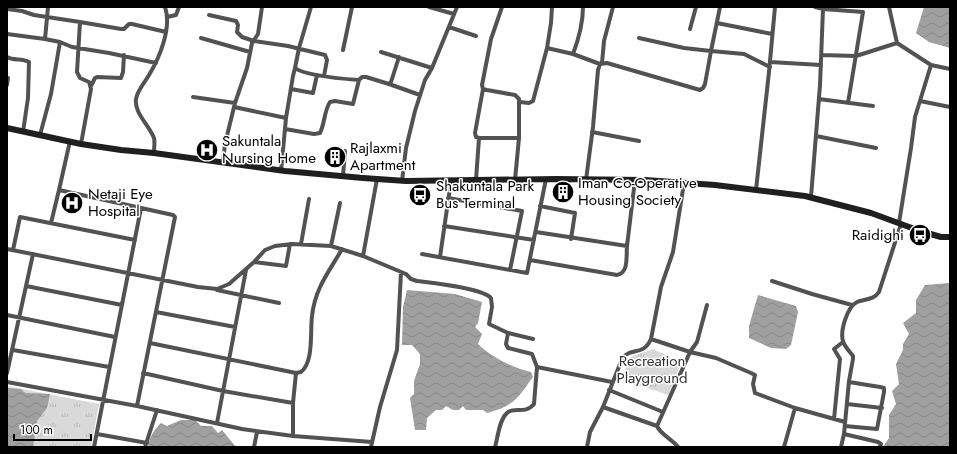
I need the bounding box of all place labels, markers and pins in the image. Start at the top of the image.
place label: Sakuntala Nursing Home [222,130,316,169]
hospital icon: Sakuntala Nursing Home [194,137,220,163]
place label: Rajlaxmi Apartment [350,137,416,176]
building icon: Rajlaxmi Apartment [322,144,348,170]
place label: Iman Co-Operative Housing Society [578,172,697,211]
place label: Shakuntala Park Bus Terminal [436,175,535,214]
building icon: Iman Co-Operative Housing Society [550,179,576,205]
bus stop icon: Shakuntala Park Bus Terminal [407,182,433,208]
place label: Netaji Eye Hospital [88,183,153,222]
hospital icon: Netaji Eye Hospital [59,190,85,216]
bus stop icon: Raidighi [907,222,933,248]
place label: Raidighi [852,224,904,246]

